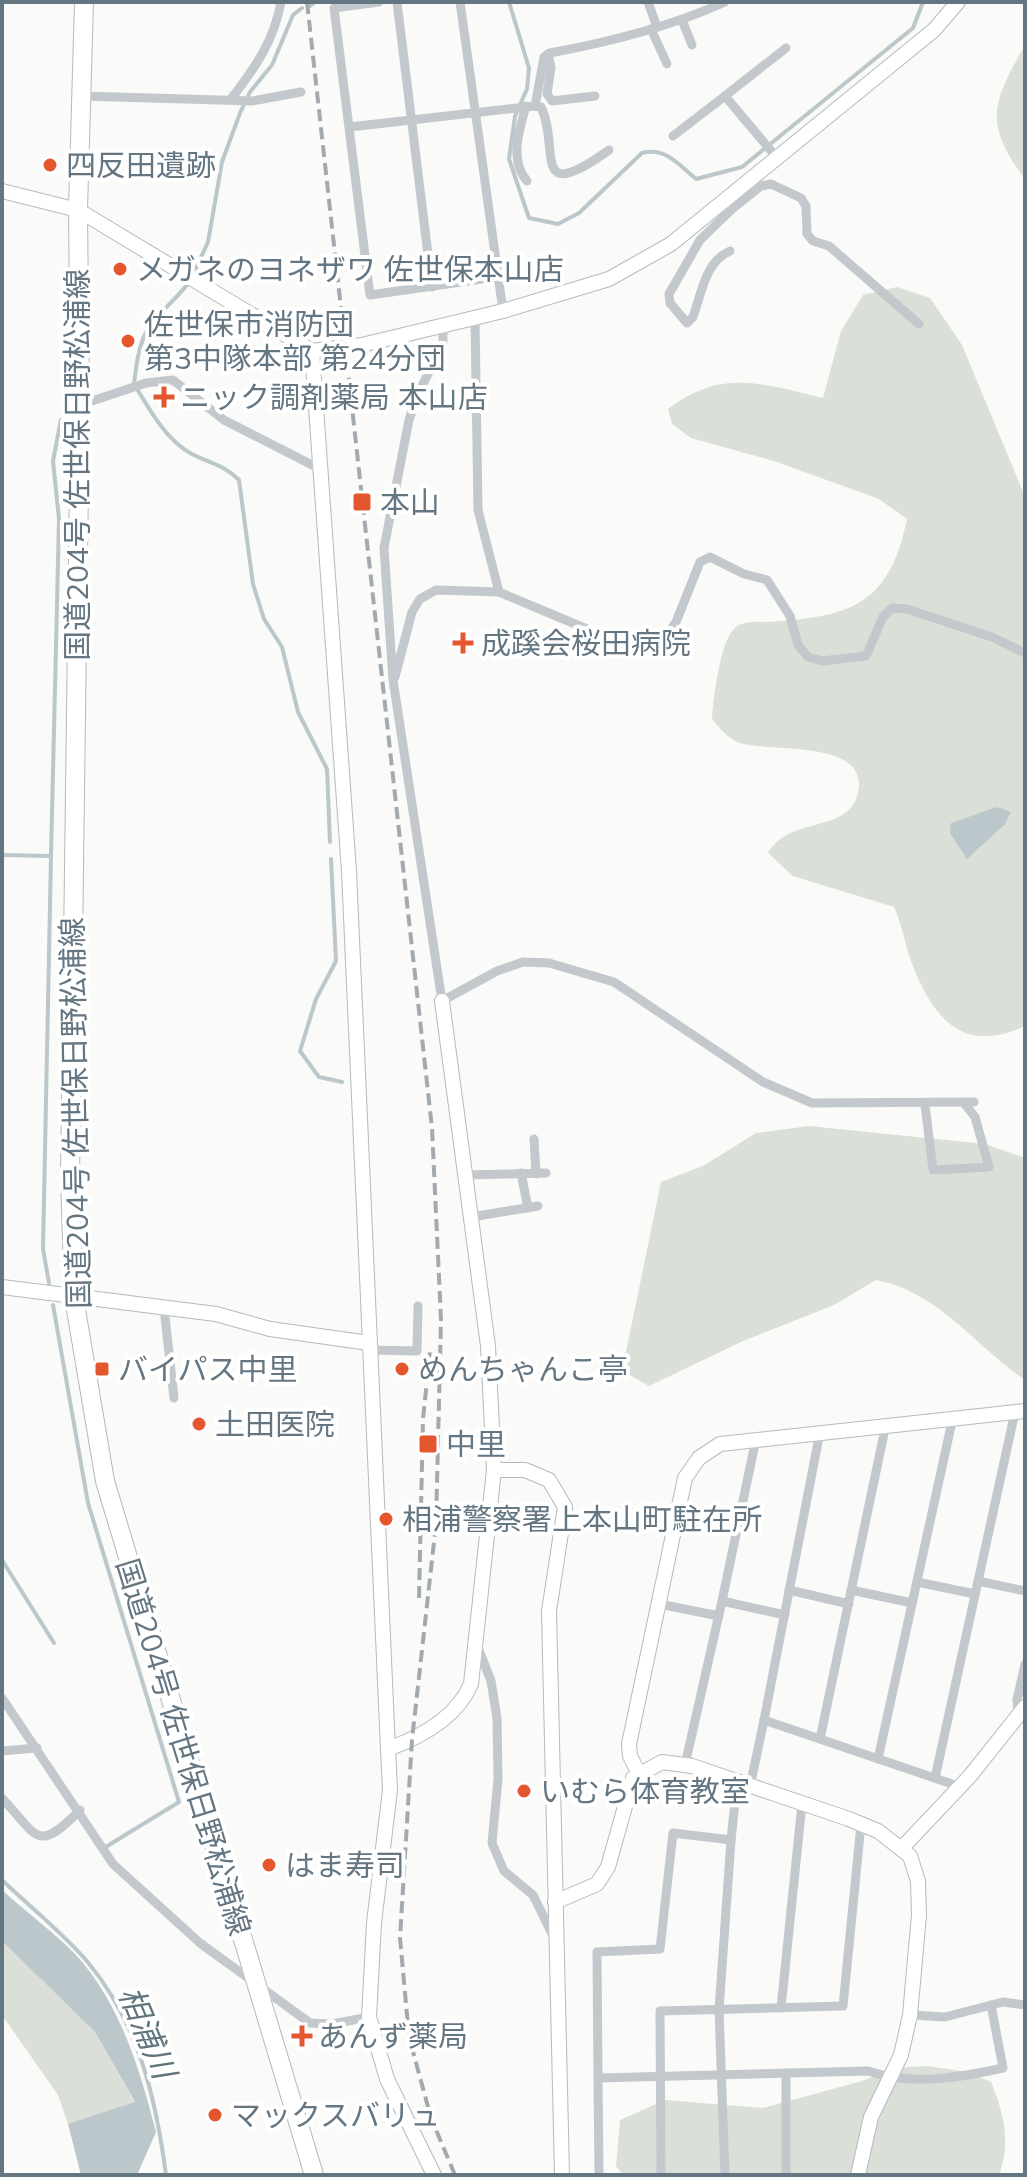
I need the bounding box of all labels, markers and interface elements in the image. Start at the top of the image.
place label: 四反田遺跡 [66,146,216,184]
marker: 四反田遺跡 [41,156,59,174]
place label: メガネのヨネザワ 佐世保本山店 [136,250,564,288]
marker: メガネのヨネザワ 佐世保本山店 [111,260,129,278]
street label: 国道204号 佐世保日野松浦線 [58,269,96,661]
place label: 佐世保市消防団 第3中隊本部 第24分団 [144,305,446,377]
marker: 佐世保市消防団 第3中隊本部 第24分団 [119,332,137,350]
place label: ニック調剤薬局 本山店 [180,378,488,416]
marker: ニック調剤薬局 本山店 [155,388,173,406]
place label: 本山 [380,483,440,521]
marker: 本山 [351,491,373,513]
place label: 成蹊会桜田病院 [481,624,691,662]
marker: 成蹊会桜田病院 [452,632,474,654]
street label: 国道204号 佐世保日野松浦線 [53,917,97,1309]
place label: バイパス中里 [118,1350,297,1388]
place label: めんちゃんこ亭 [418,1350,628,1388]
marker: バイパス中里 [93,1360,111,1378]
marker: めんちゃんこ亭 [393,1360,411,1378]
place label: 土田医院 [215,1405,335,1443]
marker: 土田医院 [190,1415,208,1433]
place label: 中里 [446,1425,506,1463]
marker: 中里 [417,1433,439,1455]
place label: 相浦警察署上本山町駐在所 [402,1500,762,1538]
marker: 相浦警察署上本山町駐在所 [377,1510,395,1528]
street label: 国道204号 佐世保日野松浦線 [109,1554,259,1940]
place label: いむら体育教室 [540,1772,750,1810]
marker: いむら体育教室 [515,1782,533,1800]
place label: はま寿司 [285,1846,405,1884]
marker: はま寿司 [260,1856,278,1874]
water label: 相浦川 [111,1980,186,2087]
place label: あんず薬局 [318,2017,468,2055]
marker: あんず薬局 [293,2027,311,2045]
place label: マックスバリュ [231,2096,440,2134]
marker: マックスバリュ [206,2106,224,2124]

